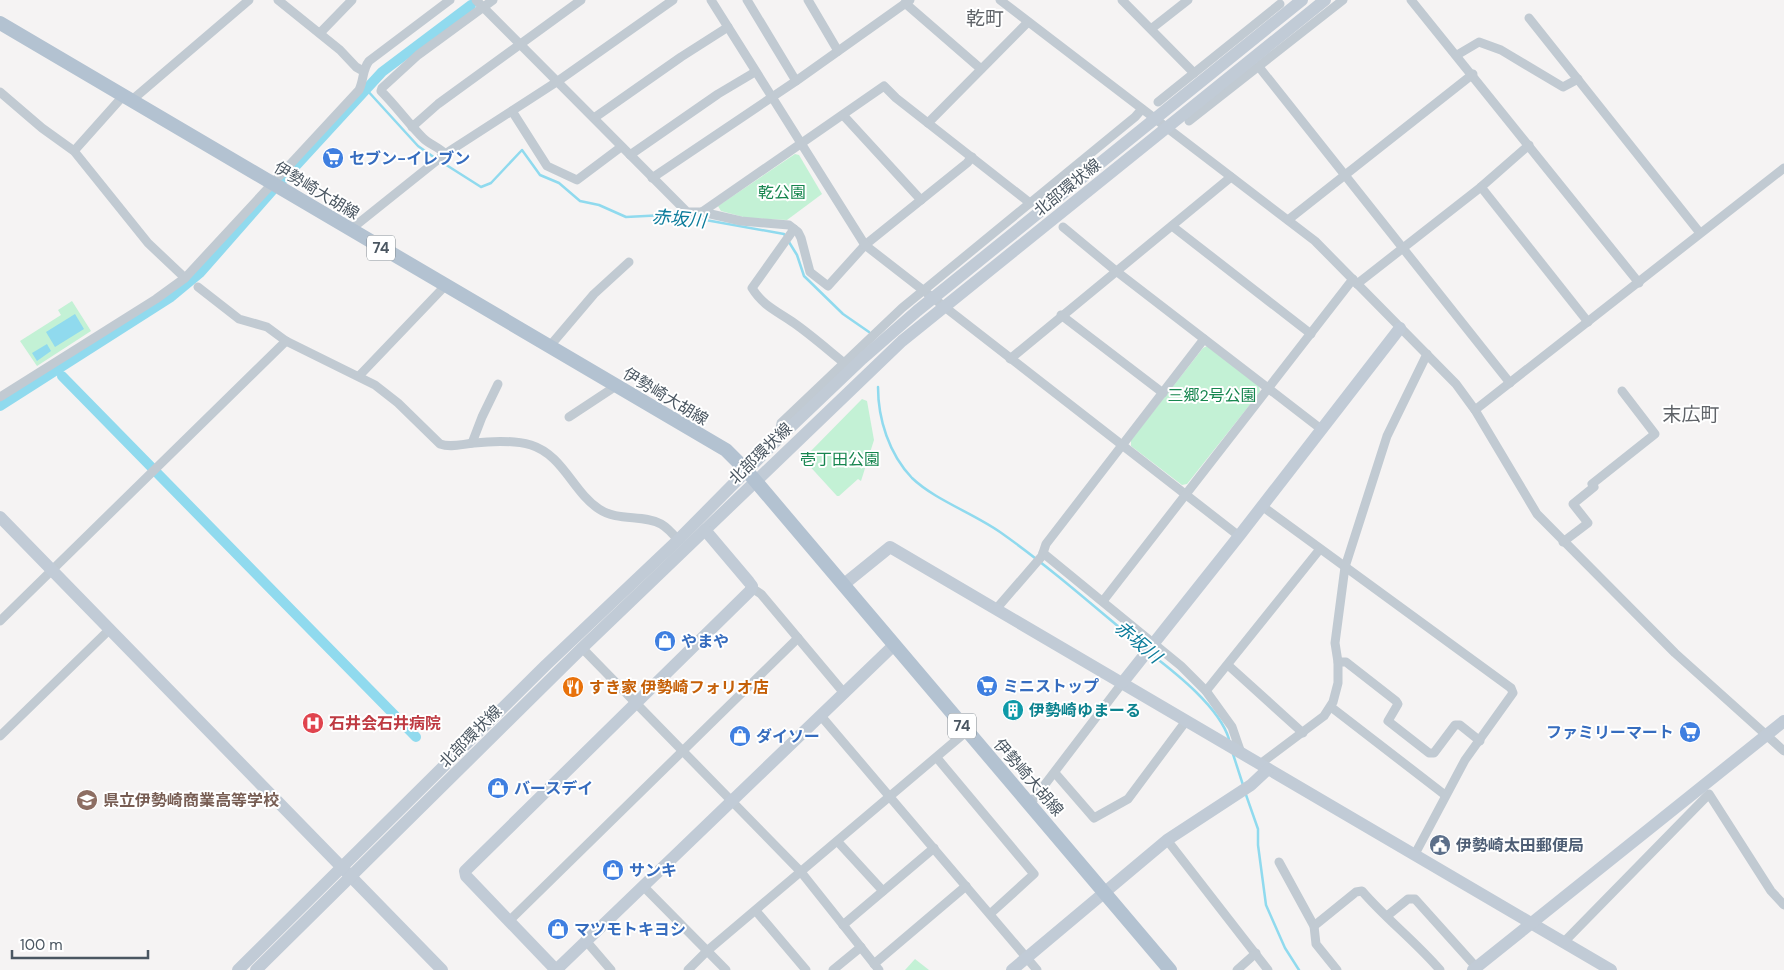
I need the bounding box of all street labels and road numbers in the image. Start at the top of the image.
street label: 北部環状線 [1030,154,1105,221]
street label: 伊勢崎大胡線 [270,157,363,224]
road number: 74 [367,236,395,260]
street label: 伊勢崎大胡線 [619,363,712,430]
street label: 北部環状線 [724,418,796,489]
street label: 北部環状線 [435,701,506,772]
road number: 74 [948,714,976,738]
street label: 伊勢崎大胡線 [989,734,1068,820]

